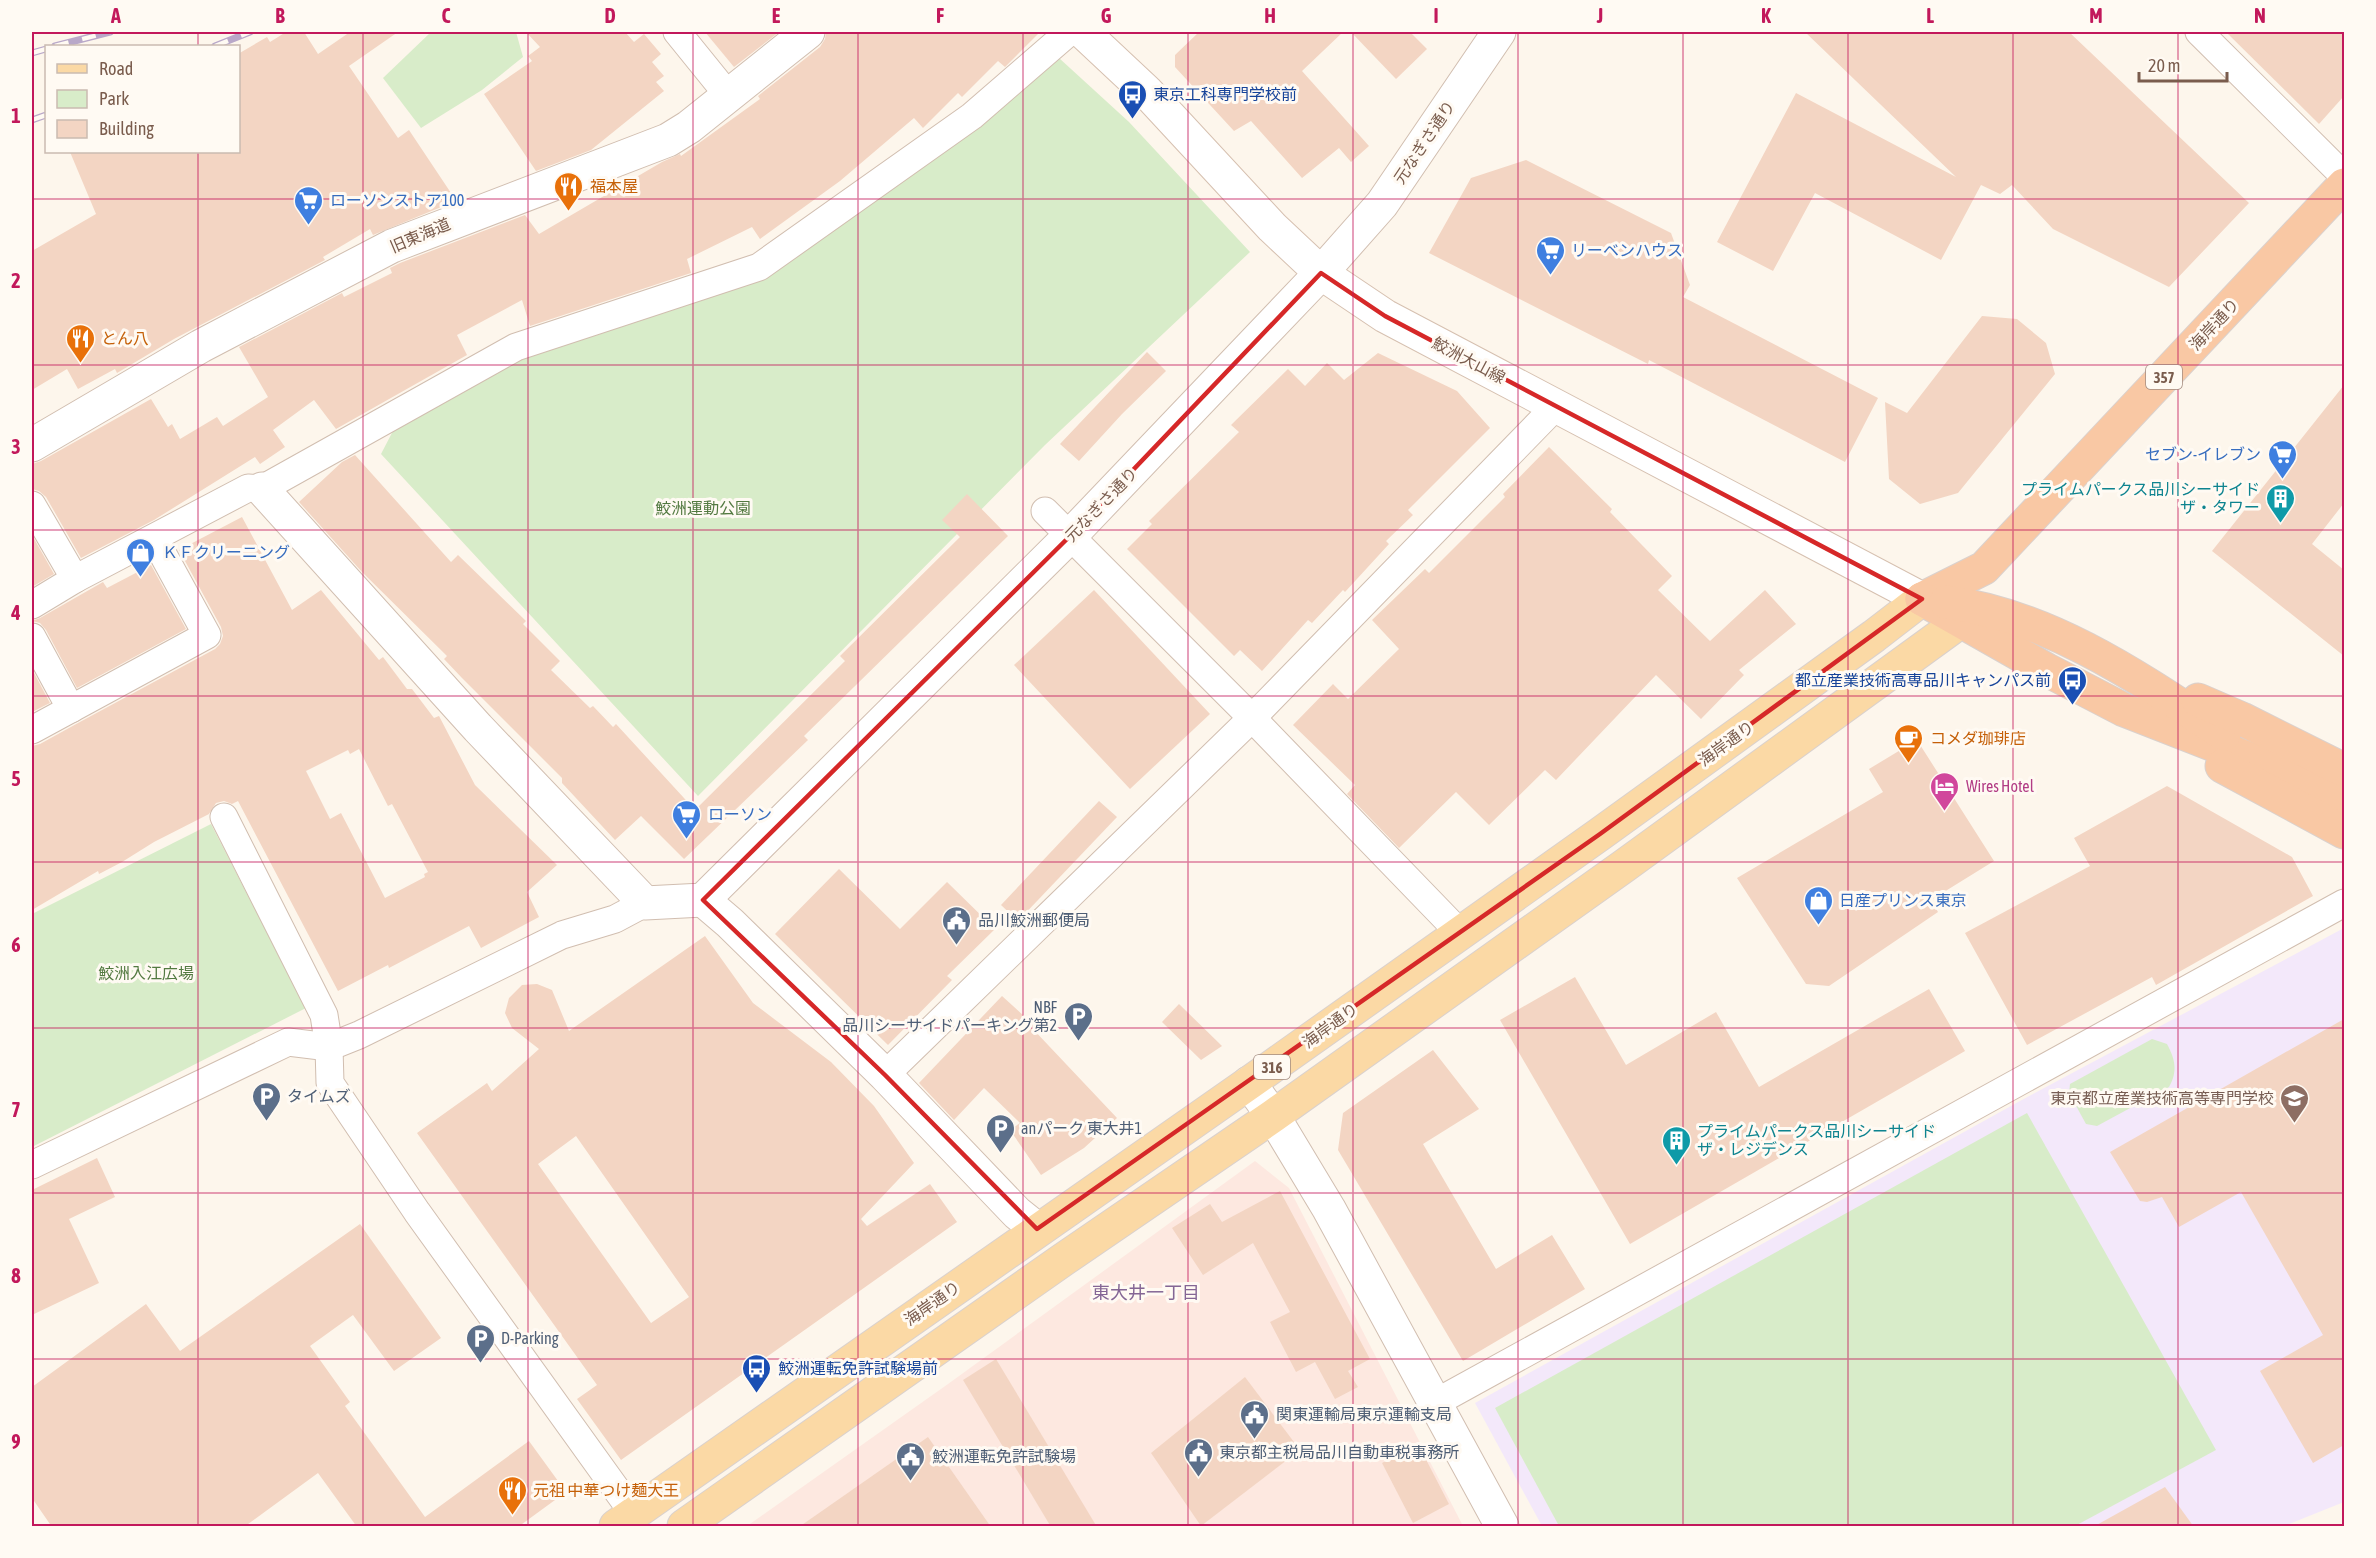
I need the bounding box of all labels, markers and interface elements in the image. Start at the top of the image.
text: A [110,4,121,27]
text: B [275,4,285,27]
text: C [442,4,451,27]
text: D [604,4,616,27]
text: E [772,4,781,27]
text: F [936,4,944,27]
text: G [1101,4,1112,27]
text: H [1264,4,1276,27]
text: I [1433,4,1439,27]
text: J [1596,4,1603,27]
text: K [1761,4,1771,27]
text: L [1926,4,1934,27]
text: M [2089,4,2103,27]
text: N [2254,4,2266,27]
legend [45,45,240,153]
scale bar [2139,45,2228,83]
text: 20 m [2148,55,2180,76]
text: Road [99,58,133,79]
bus stop icon: 東京工科専門学校前 [1116,78,1148,120]
place label: 東京工科専門学校前 [1153,85,1297,103]
text: Park [99,88,129,109]
street label: 元なぎさ通り [1390,97,1458,187]
text: 1 [11,104,21,127]
text: Building [99,118,154,139]
restaurant icon: 福本屋 [553,170,585,212]
place label: 福本屋 [590,177,638,195]
supermarket icon: ローソンストア100 [293,184,325,226]
place label: ローソンストア100 [330,191,464,209]
street label: 旧東海道 [387,214,453,256]
supermarket icon: リーベンハウス [1534,234,1566,276]
place label: リーベンハウス [1571,241,1683,259]
text: 2 [11,269,21,292]
street label: 海岸通り [2186,294,2242,354]
restaurant icon: とん八 [64,322,96,364]
place label: とん八 [101,329,149,347]
street label: 鮫洲大山線 [1429,333,1509,387]
road number: 357 [2146,365,2182,389]
text: 3 [11,435,21,458]
supermarket icon: セブン-イレブン [2266,438,2298,480]
place label: セブン-イレブン [2145,445,2261,463]
street label: 元なぎさ通り [1061,463,1141,545]
place label: プライムパークス品川シーサイド ザ・タワー [2021,480,2260,516]
building icon: プライムパークス品川シーサイド ザ・タワー [2265,482,2297,524]
park label: 鮫洲運動公園 [655,499,751,517]
shop icon: ＫＦクリーニング [125,536,157,578]
place label: ＫＦクリーニング [162,543,290,561]
text: 4 [10,601,21,624]
bus stop icon: 都立産業技術高専品川キャンパス前 [2056,664,2088,706]
place label: 都立産業技術高専品川キャンパス前 [1795,671,2051,689]
street label: 海岸通り [1695,717,1757,769]
cafe icon: コメダ珈琲店 [1893,722,1925,764]
place label: コメダ珈琲店 [1930,729,2026,747]
text: 5 [11,767,21,790]
hotel icon: Wires Hotel [1929,770,1961,812]
place label: Wires Hotel [1966,777,2035,795]
supermarket icon: ローソン [671,798,703,840]
place label: ローソン [708,805,772,823]
shop icon: 日産プリンス東京 [1802,884,1834,926]
place label: 日産プリンス東京 [1839,891,1967,909]
public building icon: 品川鮫洲郵便局 [941,904,973,946]
place label: 品川鮫洲郵便局 [978,911,1090,929]
text: 6 [11,933,21,956]
park label: 鮫洲入江広場 [98,964,194,982]
place label: NBF 品川シーサイドパーキング第2 [842,998,1058,1034]
street label: 海岸通り [1299,999,1361,1051]
parking icon: NBF 品川シーサイドパーキング第2 [1062,1000,1094,1042]
road number: 316 [1254,1055,1290,1079]
parking icon: タイムズ [250,1080,282,1122]
school or university icon: 東京都立産業技術高等専門学校 [2279,1082,2311,1124]
place label: タイムズ [287,1087,351,1105]
place label: 東京都立産業技術高等専門学校 [2050,1089,2274,1107]
text: 7 [11,1098,21,1121]
parking icon: anパーク 東大井1 [984,1112,1016,1154]
place label: anパーク 東大井1 [1021,1119,1142,1137]
place label: プライムパークス品川シーサイド ザ・レジデンス [1697,1122,1936,1158]
building icon: プライムパークス品川シーサイド ザ・レジデンス [1660,1124,1692,1166]
text: 8 [11,1264,21,1287]
street label: 海岸通り [901,1277,963,1329]
district label: 東大井一丁目 [1092,1282,1200,1303]
parking icon: D-Parking [464,1322,496,1364]
place label: D-Parking [501,1329,559,1348]
bus stop icon: 鮫洲運転免許試験場前 [741,1352,773,1394]
place label: 鮫洲運転免許試験場前 [778,1359,938,1377]
public building icon: 関東運輸局東京運輸支局 [1239,1398,1271,1440]
place label: 関東運輸局東京運輸支局 [1276,1405,1452,1423]
text: 9 [11,1430,21,1453]
public building icon: 東京都主税局品川自動車税事務所 [1182,1436,1214,1478]
public building icon: 鮫洲運転免許試験場 [895,1440,927,1482]
place label: 東京都主税局品川自動車税事務所 [1219,1443,1459,1461]
place label: 鮫洲運転免許試験場 [932,1447,1076,1465]
restaurant icon: 元祖 中華つけ麺大王 [496,1474,528,1516]
place label: 元祖 中華つけ麺大王 [533,1481,679,1499]

